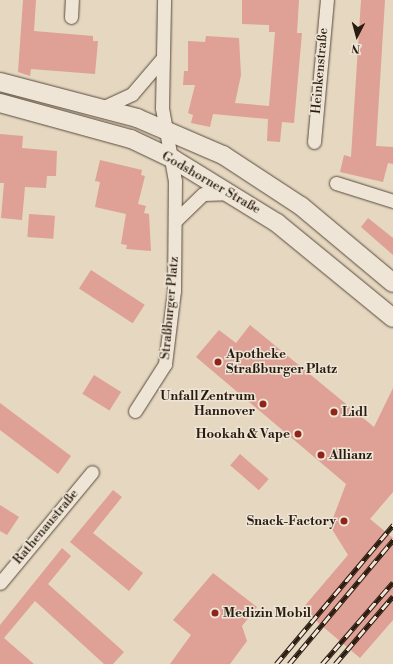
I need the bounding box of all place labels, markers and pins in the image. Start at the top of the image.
place label: Apotheke Straßburger Platz [226,347,337,378]
marker: Apotheke Straßburger Platz [213,357,223,367]
place label: Unfall Zentrum Hannover [160,389,255,420]
marker: Unfall Zentrum Hannover [258,399,268,409]
place label: Lidl [342,404,367,420]
marker: Lidl [329,407,339,417]
place label: Hookah & Vape [196,426,290,442]
marker: Hookah & Vape [293,429,303,439]
place label: Allianz [329,447,372,463]
marker: Allianz [316,450,326,460]
place label: Snack-Factory [247,513,336,529]
marker: Snack-Factory [339,516,349,526]
place label: Medizin Mobil [223,605,311,621]
marker: Medizin Mobil [210,608,220,618]

